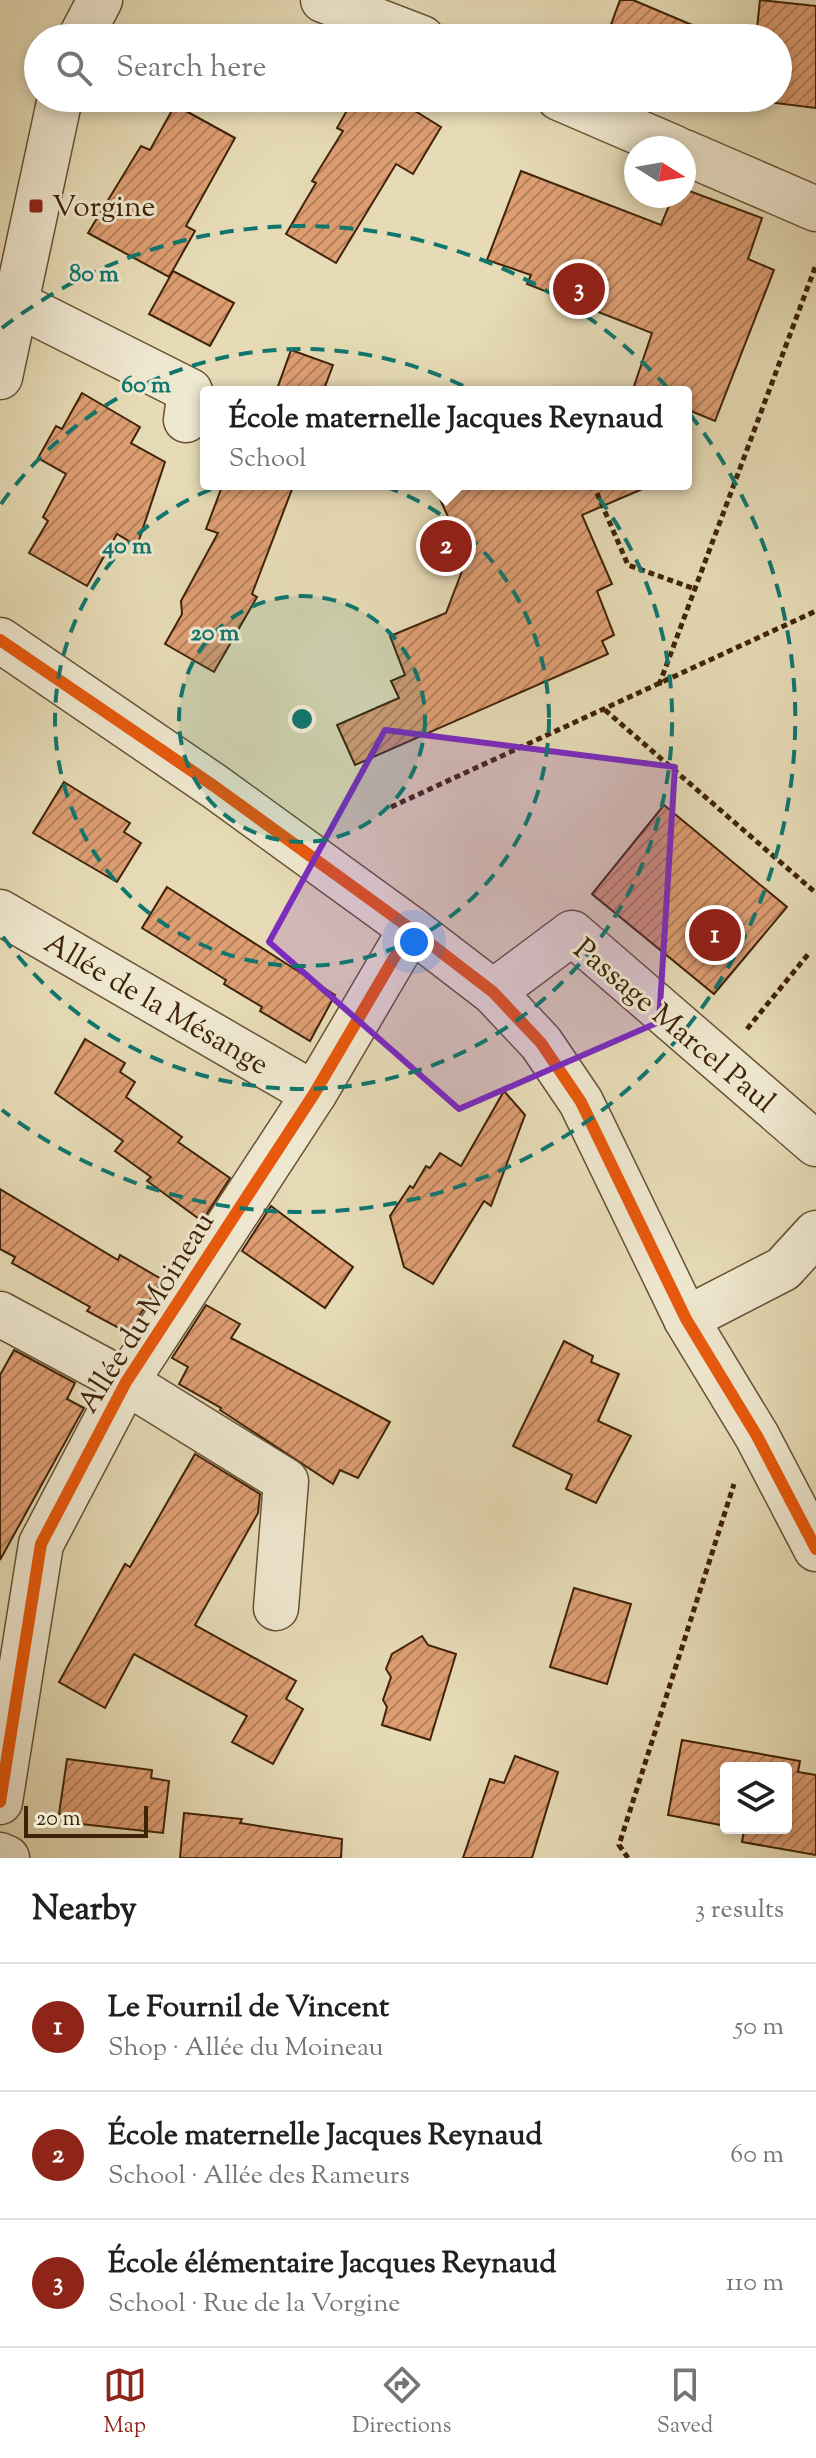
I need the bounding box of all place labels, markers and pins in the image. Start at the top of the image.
place label: Vorgine [52,187,156,230]
marker: Vorgine [27,197,45,215]
pin: 3 [553,259,605,319]
pin: 2 [420,516,472,576]
centre of rings [288,705,316,733]
pin: 1 [689,905,741,965]

